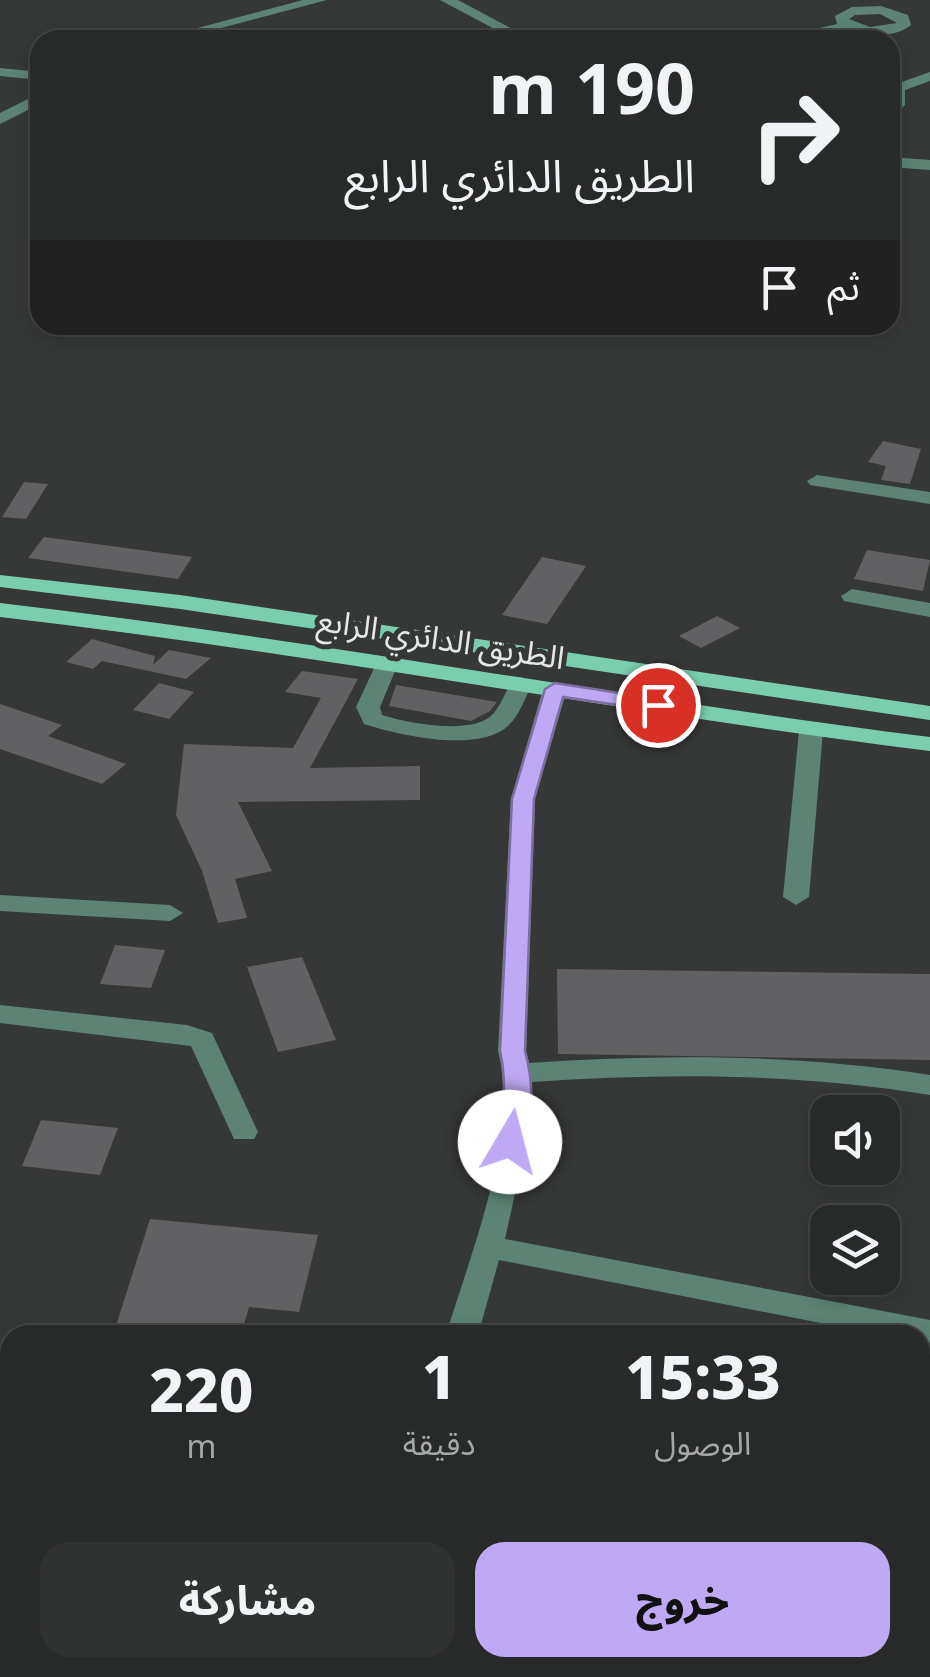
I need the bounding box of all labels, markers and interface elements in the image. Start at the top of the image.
text: 190 m [488,39,695,135]
icon: right [730,70,860,200]
text: الطريق الدائري الرابع [344,144,695,205]
text: ثم [827,259,860,311]
icon: arrive [752,260,807,315]
street label: الطريق الدائري الرابع [314,597,568,683]
pin [616,663,701,748]
icon: arrive [631,678,686,733]
position arrow [458,1090,562,1194]
map controls [810,1095,900,1295]
button: sound [810,1095,900,1185]
button: layers [810,1205,900,1295]
text: 1 [422,1335,456,1417]
text: 15:33 [625,1335,781,1417]
text: 220 [149,1348,253,1430]
text: دقيقة [403,1421,476,1464]
text: الوصول [654,1421,751,1464]
text: m [186,1424,216,1467]
button: مشاركة [40,1542,455,1657]
button: خروج [475,1542,890,1657]

